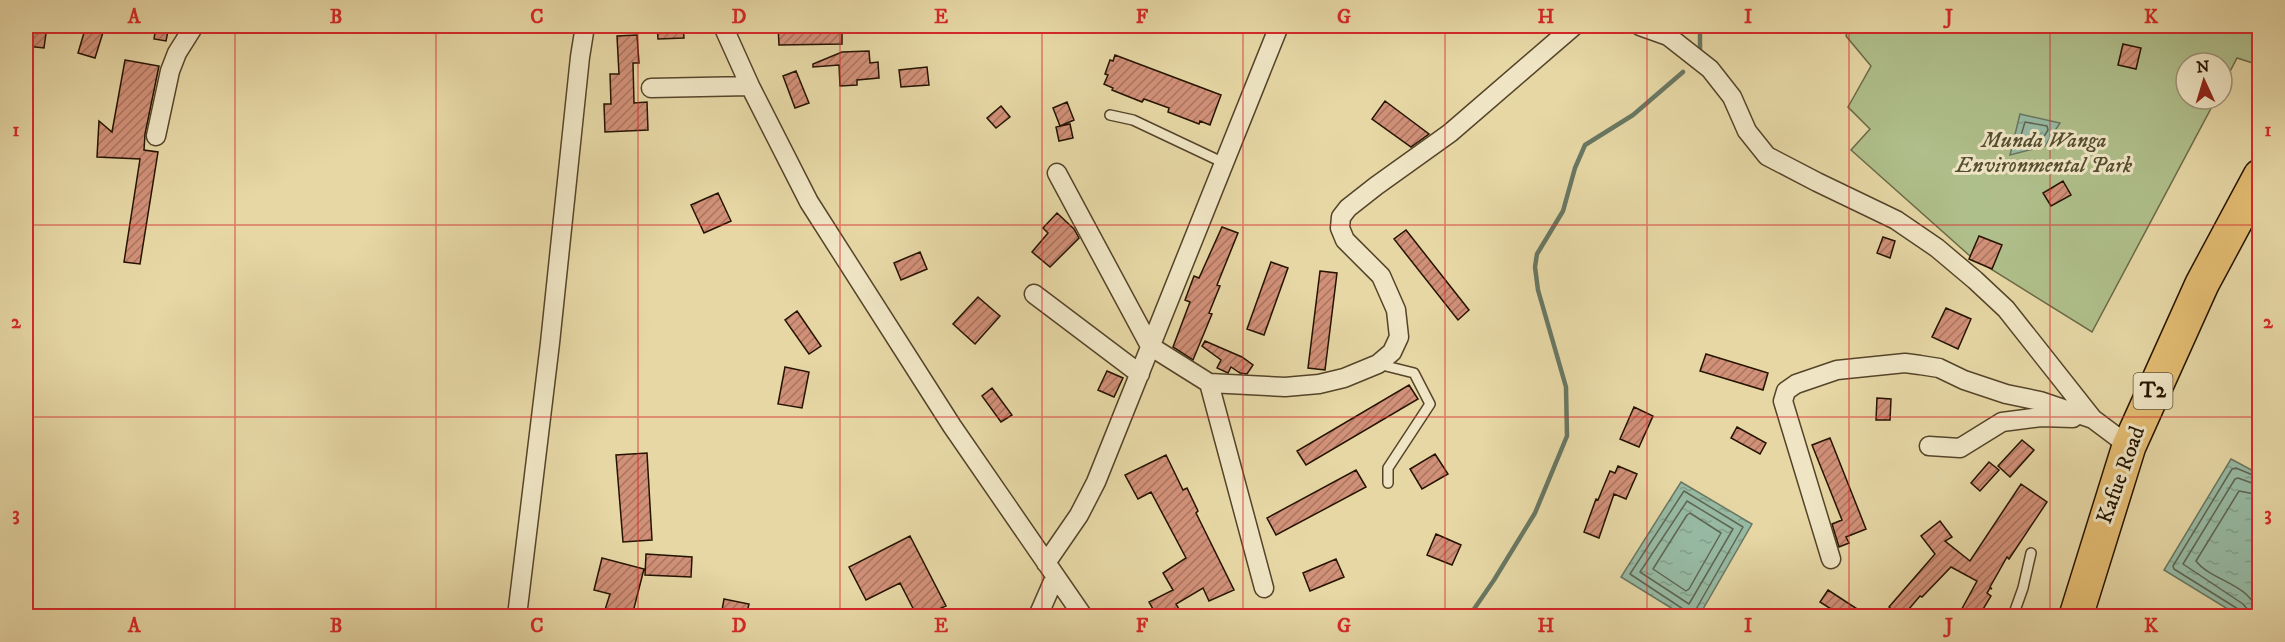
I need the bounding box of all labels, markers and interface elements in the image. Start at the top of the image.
text: A [127,5,142,30]
text: B [330,5,342,30]
text: C [530,5,544,30]
text: D [732,5,747,30]
text: E [934,5,948,30]
text: F [1136,5,1149,30]
text: G [1337,5,1351,30]
text: H [1538,5,1555,30]
text: I [1744,5,1752,30]
text: J [1943,5,1953,30]
text: K [2144,5,2159,30]
north arrow [2174,51,2234,111]
text: N [2196,57,2210,77]
text: 1 [12,118,20,143]
text: 1 [2264,118,2272,143]
park label: Munda Wanga Environmental Park [1954,127,2133,179]
text: 2 [11,310,22,335]
text: 2 [2263,310,2274,335]
road number: T2 [2134,373,2172,409]
street label: Kafue Road [2091,423,2151,527]
text: 3 [12,502,20,527]
text: 3 [2264,502,2272,527]
text: A [127,614,142,639]
text: B [330,614,342,639]
text: C [530,614,544,639]
text: D [732,614,747,639]
text: E [934,614,948,639]
text: F [1136,614,1149,639]
text: G [1337,614,1351,639]
text: H [1538,614,1555,639]
text: I [1744,614,1752,639]
text: J [1943,614,1953,639]
text: K [2144,614,2159,639]

